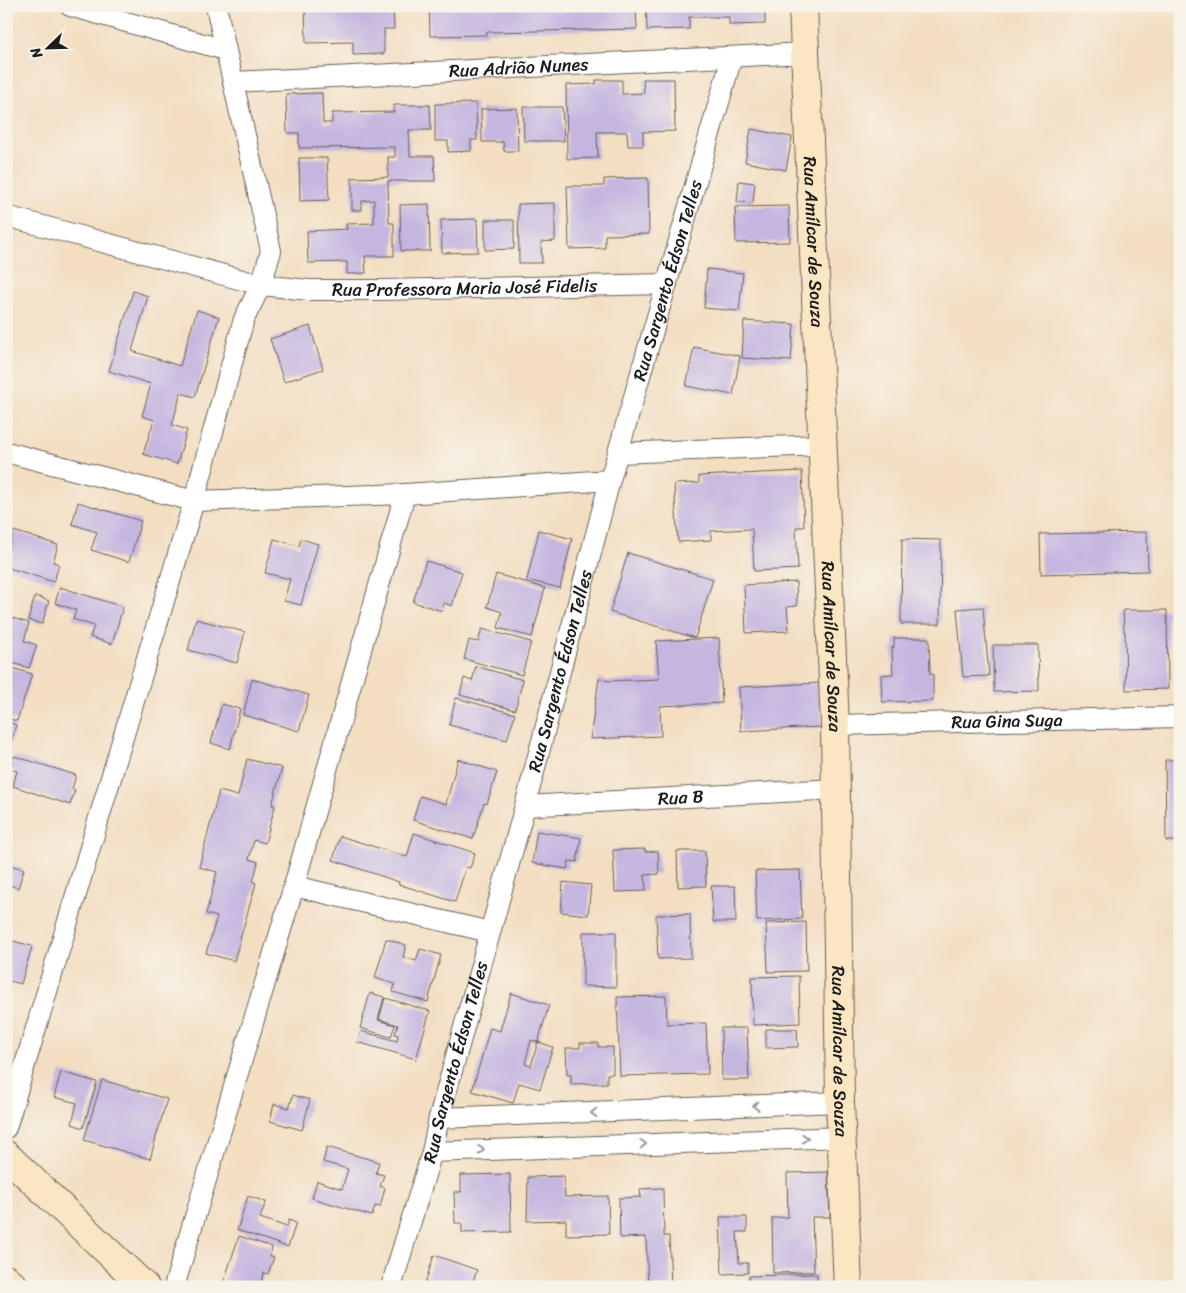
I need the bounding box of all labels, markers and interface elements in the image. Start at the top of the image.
north arrow [22,22,72,72]
text: N [23,43,50,63]
street label: Rua Adrião Nunes [448,48,590,87]
street label: Rua Amílcar de Souza [794,156,833,329]
street label: Rua Sargento Édson Telles [623,176,712,385]
street label: Rua Professora Maria José Fidelis [332,269,598,306]
street label: Rua Amílcar de Souza [812,560,851,733]
street label: Rua Sargento Édson Telles [519,566,602,775]
street label: Rua Gina Suga [951,704,1063,738]
street label: Rua B [657,780,705,815]
street label: Rua Sargento Édson Telles [414,957,498,1167]
street label: Rua Amílcar de Souza [822,965,858,1138]
one-way arrow [752,1100,760,1111]
one-way arrow [590,1107,598,1118]
one-way arrow [802,1133,810,1143]
one-way arrow [639,1138,647,1149]
one-way arrow [477,1145,485,1155]

